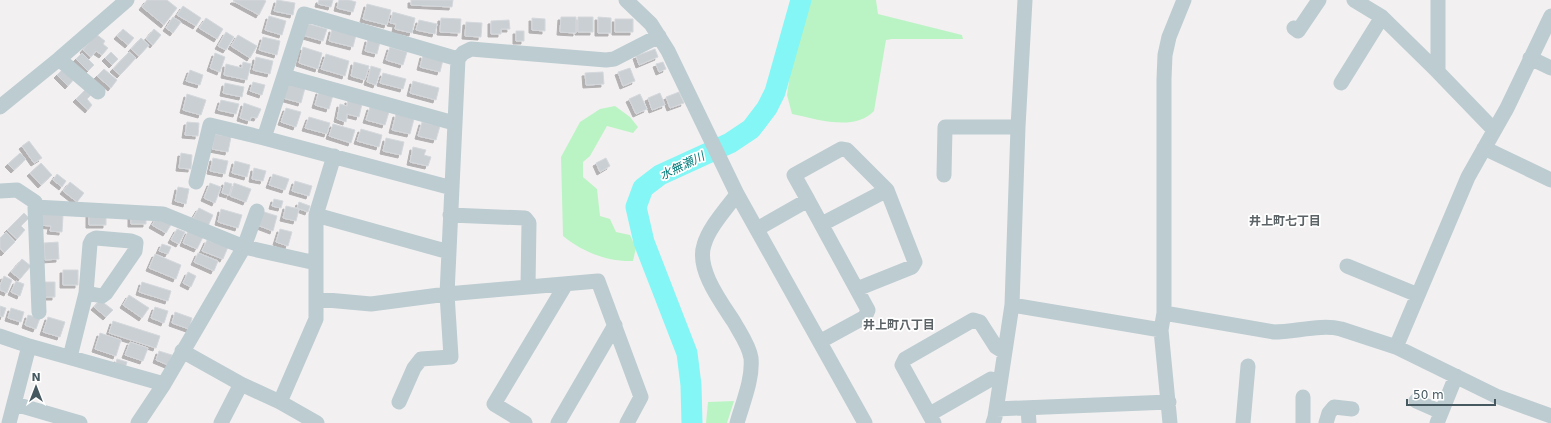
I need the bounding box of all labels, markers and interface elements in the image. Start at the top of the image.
water label: 水無瀬川 [657,148,708,183]
district label: 井上町七丁目 [1249,214,1321,228]
district label: 井上町八丁目 [863,318,935,332]
north arrow [16,367,56,407]
text: N [31,371,41,384]
scale bar [1407,381,1495,407]
text: 50 m [1413,388,1444,402]

